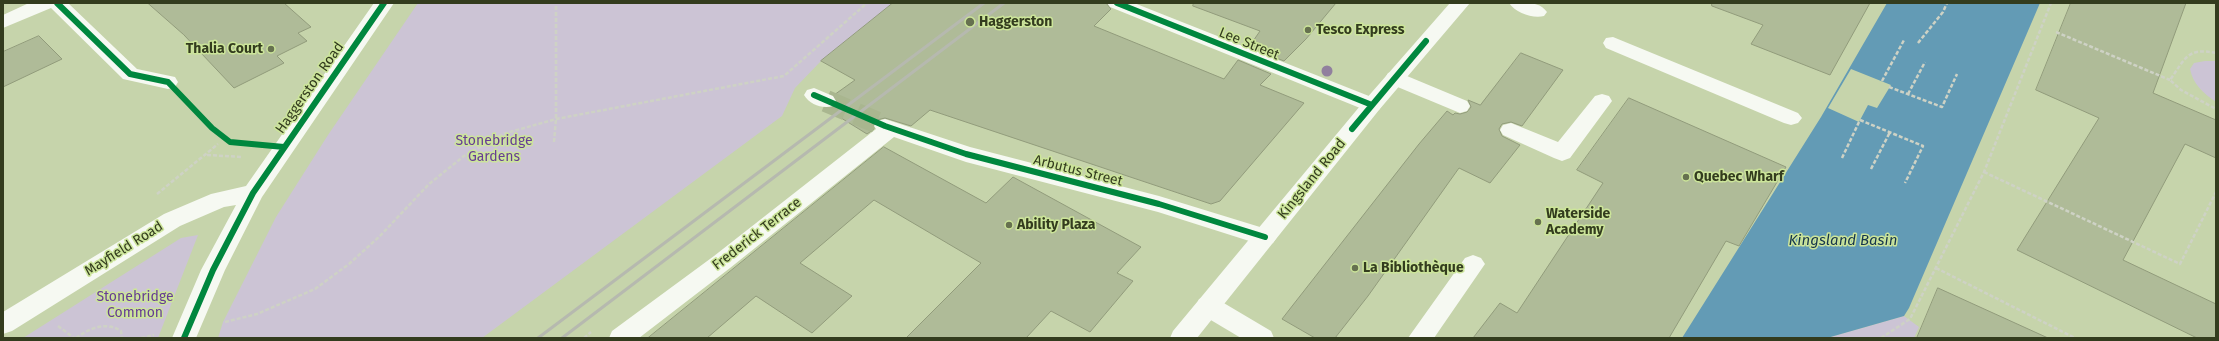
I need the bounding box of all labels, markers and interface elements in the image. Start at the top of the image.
place label: Haggerston [979,14,1052,30]
marker: Haggerston [964,16,976,28]
place label: Tesco Express [1316,22,1404,38]
street label: Lee Street [1216,24,1282,64]
marker: Tesco Express [1303,25,1313,35]
street label: Haggerston Road [272,39,348,137]
place label: Thalia Court [186,41,263,57]
marker: Thalia Court [266,44,276,54]
park label: Stonebridge Gardens [455,133,533,166]
street label: Kingsland Road [1275,136,1349,222]
street label: Arbutus Street [1032,152,1124,190]
place label: Quebec Wharf [1694,169,1784,185]
marker: Quebec Wharf [1681,172,1691,182]
street label: Frederick Terrace [709,194,805,274]
place label: Waterside Academy [1546,206,1610,238]
place label: Ability Plaza [1017,217,1095,233]
marker: Waterside Academy [1533,217,1543,227]
street label: Mayfield Road [82,218,166,280]
marker: Ability Plaza [1004,220,1014,230]
water label: Kingsland Basin [1789,232,1897,250]
place label: La Bibliothèque [1363,260,1464,276]
marker: La Bibliothèque [1350,263,1360,273]
park label: Stonebridge Common [96,289,174,322]

